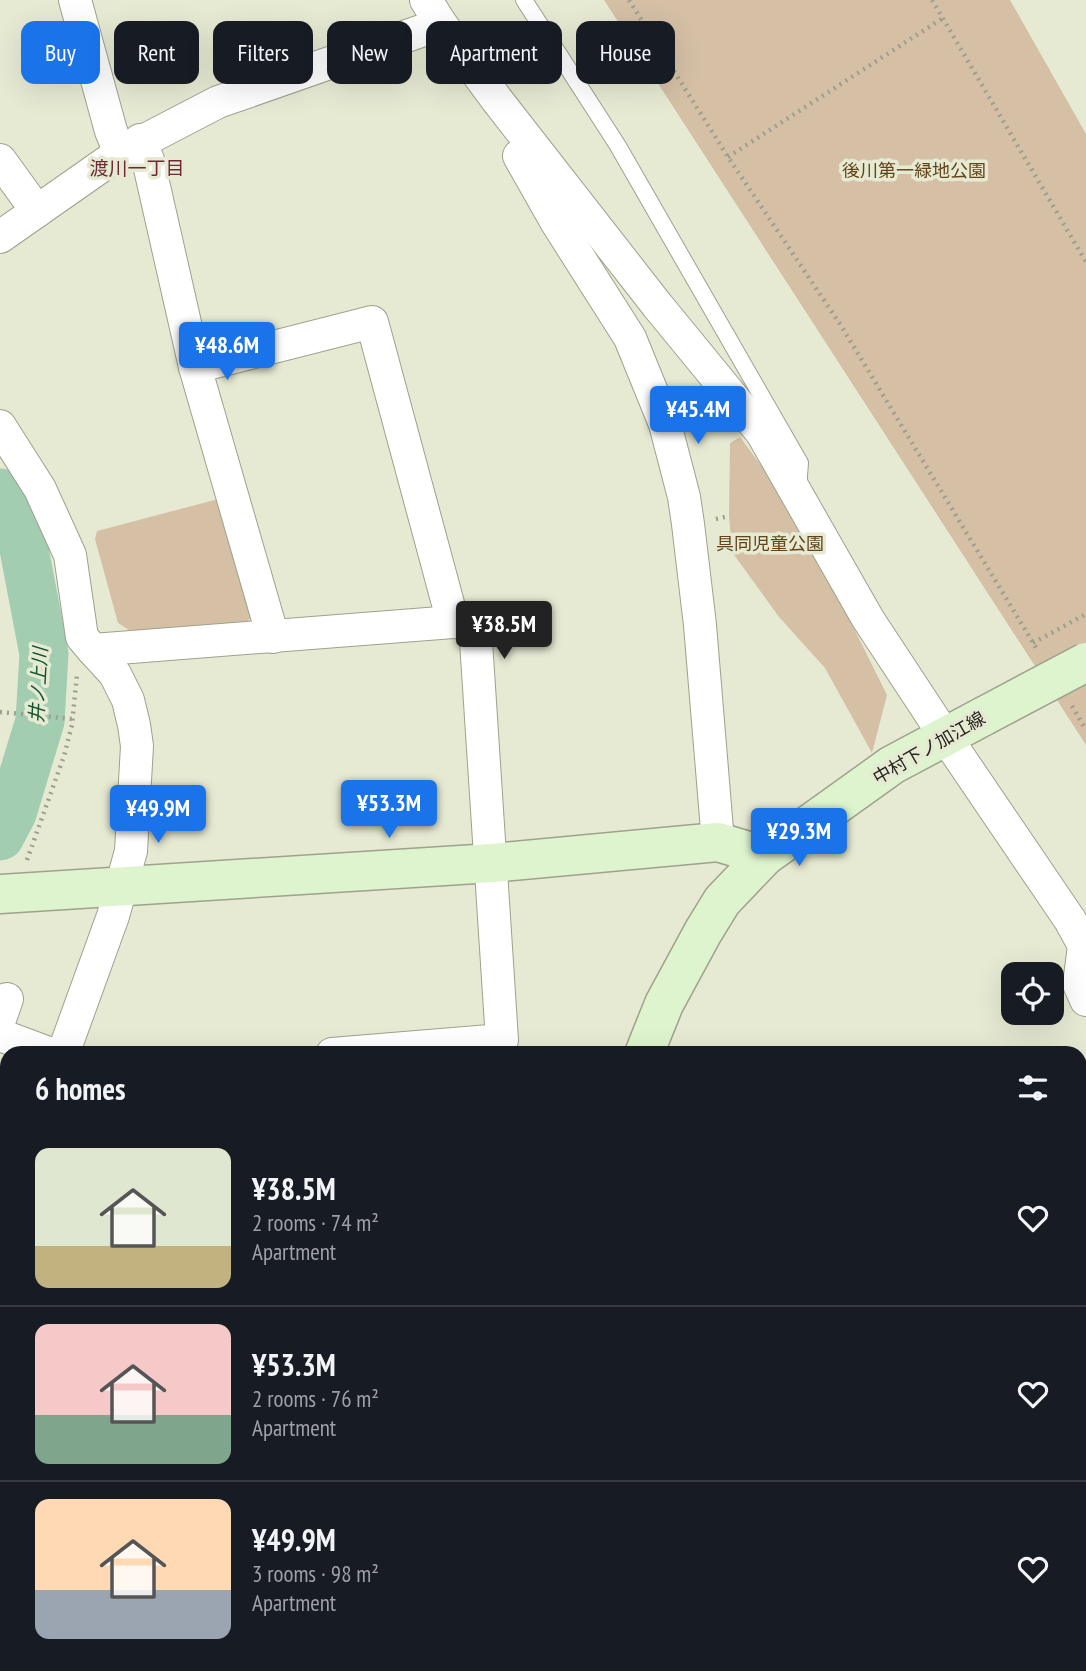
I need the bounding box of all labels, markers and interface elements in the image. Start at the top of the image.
chip: Buy [21,21,100,84]
chip: Rent [114,21,199,84]
chip: Filters [213,21,313,84]
chip: New [327,21,412,84]
chip: Apartment [426,21,562,84]
chip: House [576,21,675,84]
district label: 渡川一丁目 [89,156,185,180]
park label: 後川第一緑地公園 [842,159,986,182]
pin: ¥48.6M [170,322,284,382]
text: ¥48.6M [195,330,259,359]
pin: ¥45.4M [641,386,755,446]
text: ¥45.4M [666,394,730,423]
park label: 具同児童公園 [716,532,824,555]
pin: ¥38.5M [447,602,561,661]
text: ¥38.5M [472,609,536,638]
water label: 井ノ上川 [24,644,52,724]
street label: 中村下ノ加江線 [868,706,989,789]
pin: ¥53.3M [332,780,446,840]
pin: ¥49.9M [101,786,215,845]
text: ¥53.3M [357,788,421,817]
text: ¥49.9M [126,793,190,822]
pin: ¥29.3M [742,808,856,868]
text: ¥29.3M [767,816,831,845]
map controls [1001,962,1064,1025]
button: locate [1001,962,1064,1025]
text: 6 homes [35,1069,126,1108]
icon: filters [1014,1069,1052,1107]
text: ¥38.5M [252,1169,336,1208]
icon: home [91,1176,175,1260]
icon: heart [1014,1199,1052,1237]
text: 2 rooms · 74 m² [252,1208,379,1237]
text: Apartment [252,1237,336,1266]
text: ¥53.3M [252,1345,336,1384]
icon: home [91,1352,175,1436]
icon: heart [1014,1375,1052,1413]
text: 2 rooms · 76 m² [252,1384,379,1413]
text: Apartment [252,1413,336,1442]
text: ¥49.9M [252,1520,336,1559]
icon: home [91,1527,175,1611]
icon: heart [1014,1550,1052,1588]
text: 3 rooms · 98 m² [252,1559,379,1588]
text: Apartment [252,1588,336,1617]

